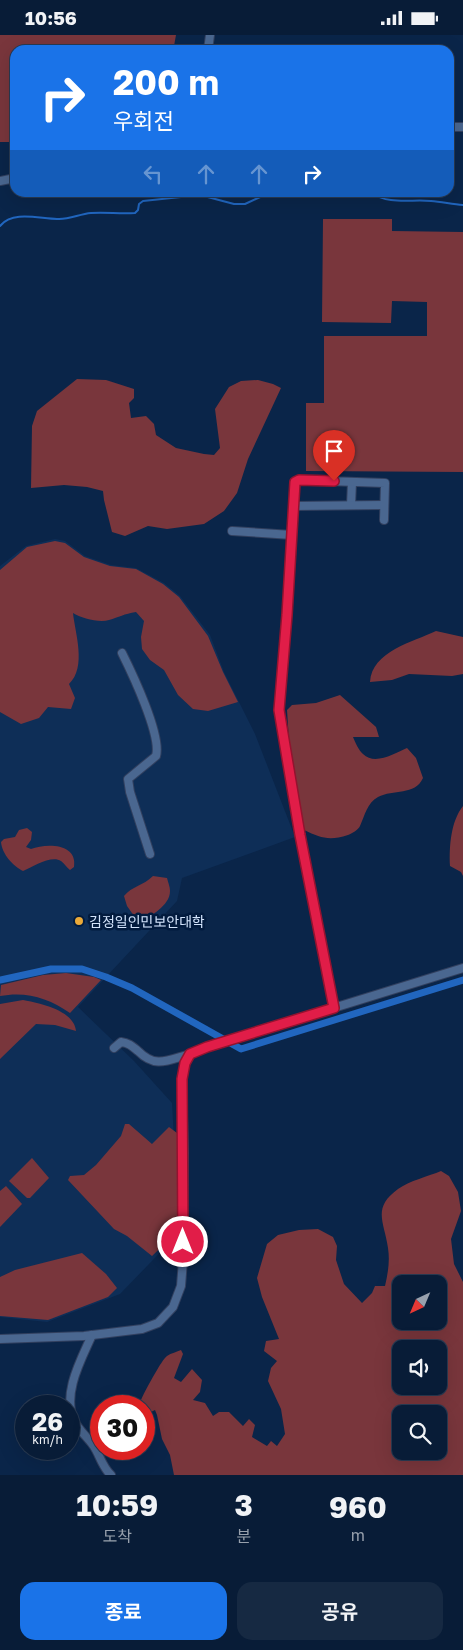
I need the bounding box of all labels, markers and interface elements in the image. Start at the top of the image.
text: 10:56 [25,6,77,29]
text: 200 m [113,61,219,103]
icon: right [30,65,95,130]
text: 우회전 [113,107,174,134]
icon: left [139,160,167,188]
icon: ahead [192,160,220,188]
icon: ahead [245,160,273,188]
icon: right [298,160,326,188]
pin [313,430,355,481]
icon: arrive [320,437,348,465]
place label: 김정일인민보안대학 [89,913,205,930]
marker: 김정일인민보안대학 [73,915,85,927]
position arrow [156,1215,208,1267]
north arrow [392,1275,448,1330]
map controls [392,1275,447,1460]
button: sound [392,1340,447,1395]
speed limit sign: 30 [90,1395,155,1460]
button: search [392,1405,447,1460]
text: 26 [32,1406,63,1437]
text: km/h [32,1432,63,1447]
text: 10:59 [76,1487,158,1523]
text: 3 [234,1487,253,1523]
text: 960 [329,1489,387,1525]
text: m [351,1525,365,1545]
text: 도착 [103,1526,132,1546]
text: 분 [236,1526,251,1546]
button: 종료 [20,1582,227,1640]
button: 공유 [237,1582,443,1640]

